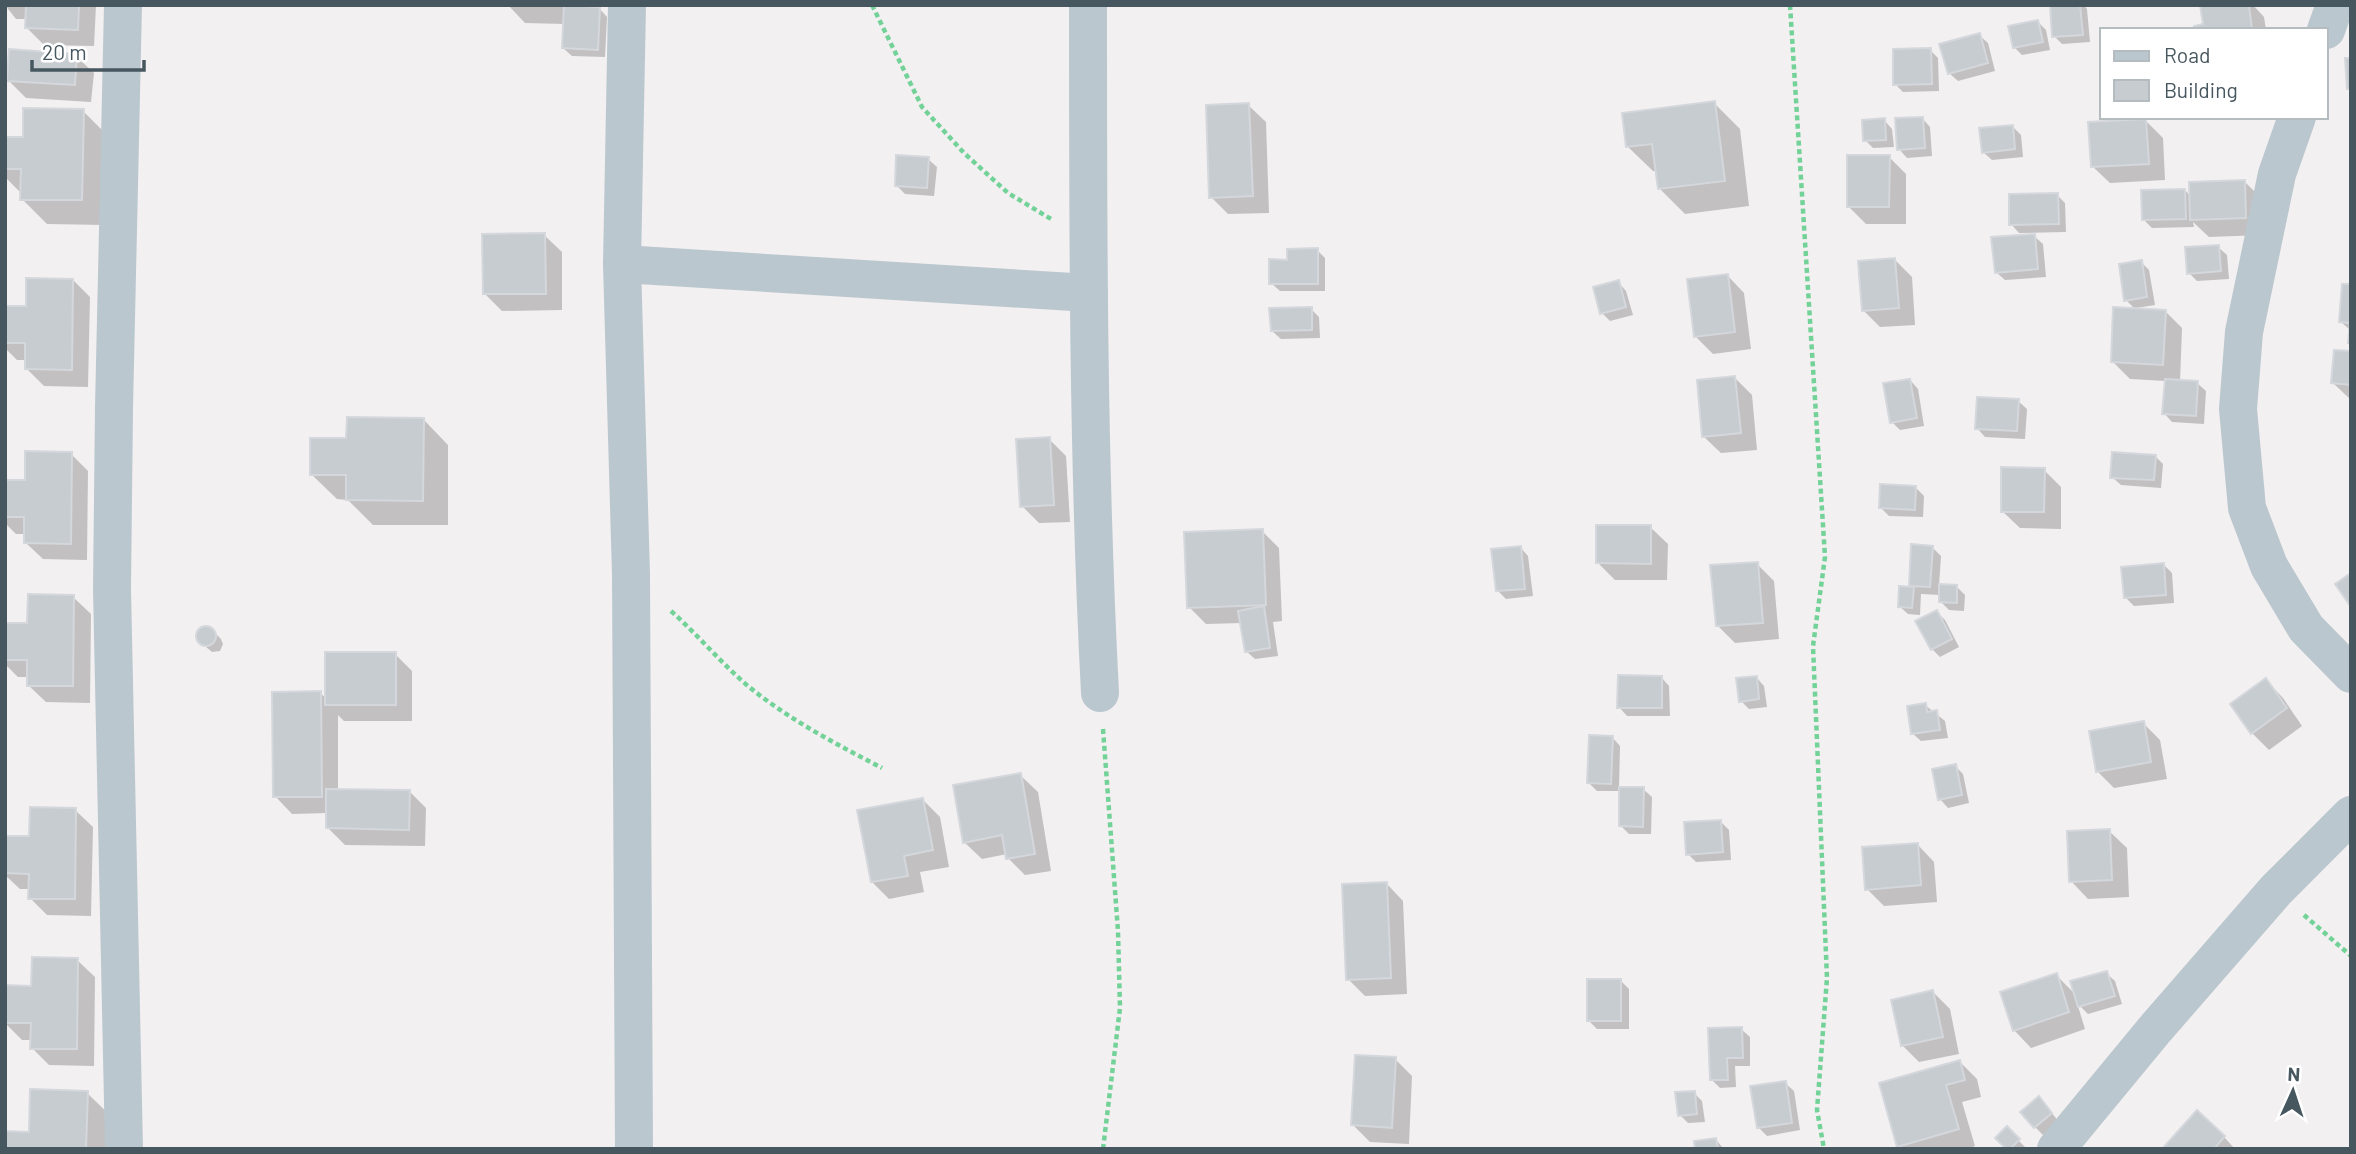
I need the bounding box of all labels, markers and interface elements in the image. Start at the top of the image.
scale bar [32,28,144,72]
legend [2100,28,2328,119]
text: 20 m [42,39,87,64]
text: Road [2164,42,2210,67]
text: Building [2164,77,2238,102]
north arrow [2258,1056,2328,1126]
text: N [2287,1062,2301,1085]

